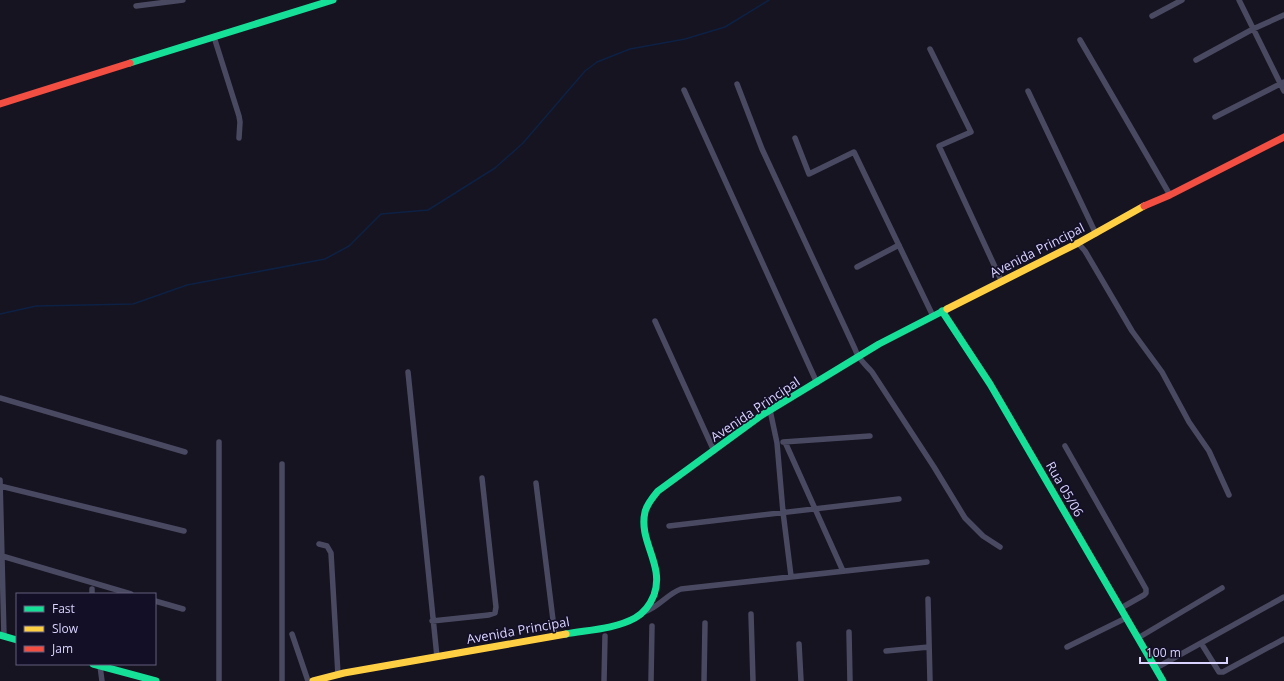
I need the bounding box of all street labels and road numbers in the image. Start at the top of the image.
street label: Avenida Principal [986,218,1088,282]
street label: Avenida Principal [707,372,803,446]
street label: Rua 05/06 [1042,458,1088,520]
street label: Avenida Principal [465,612,571,648]

